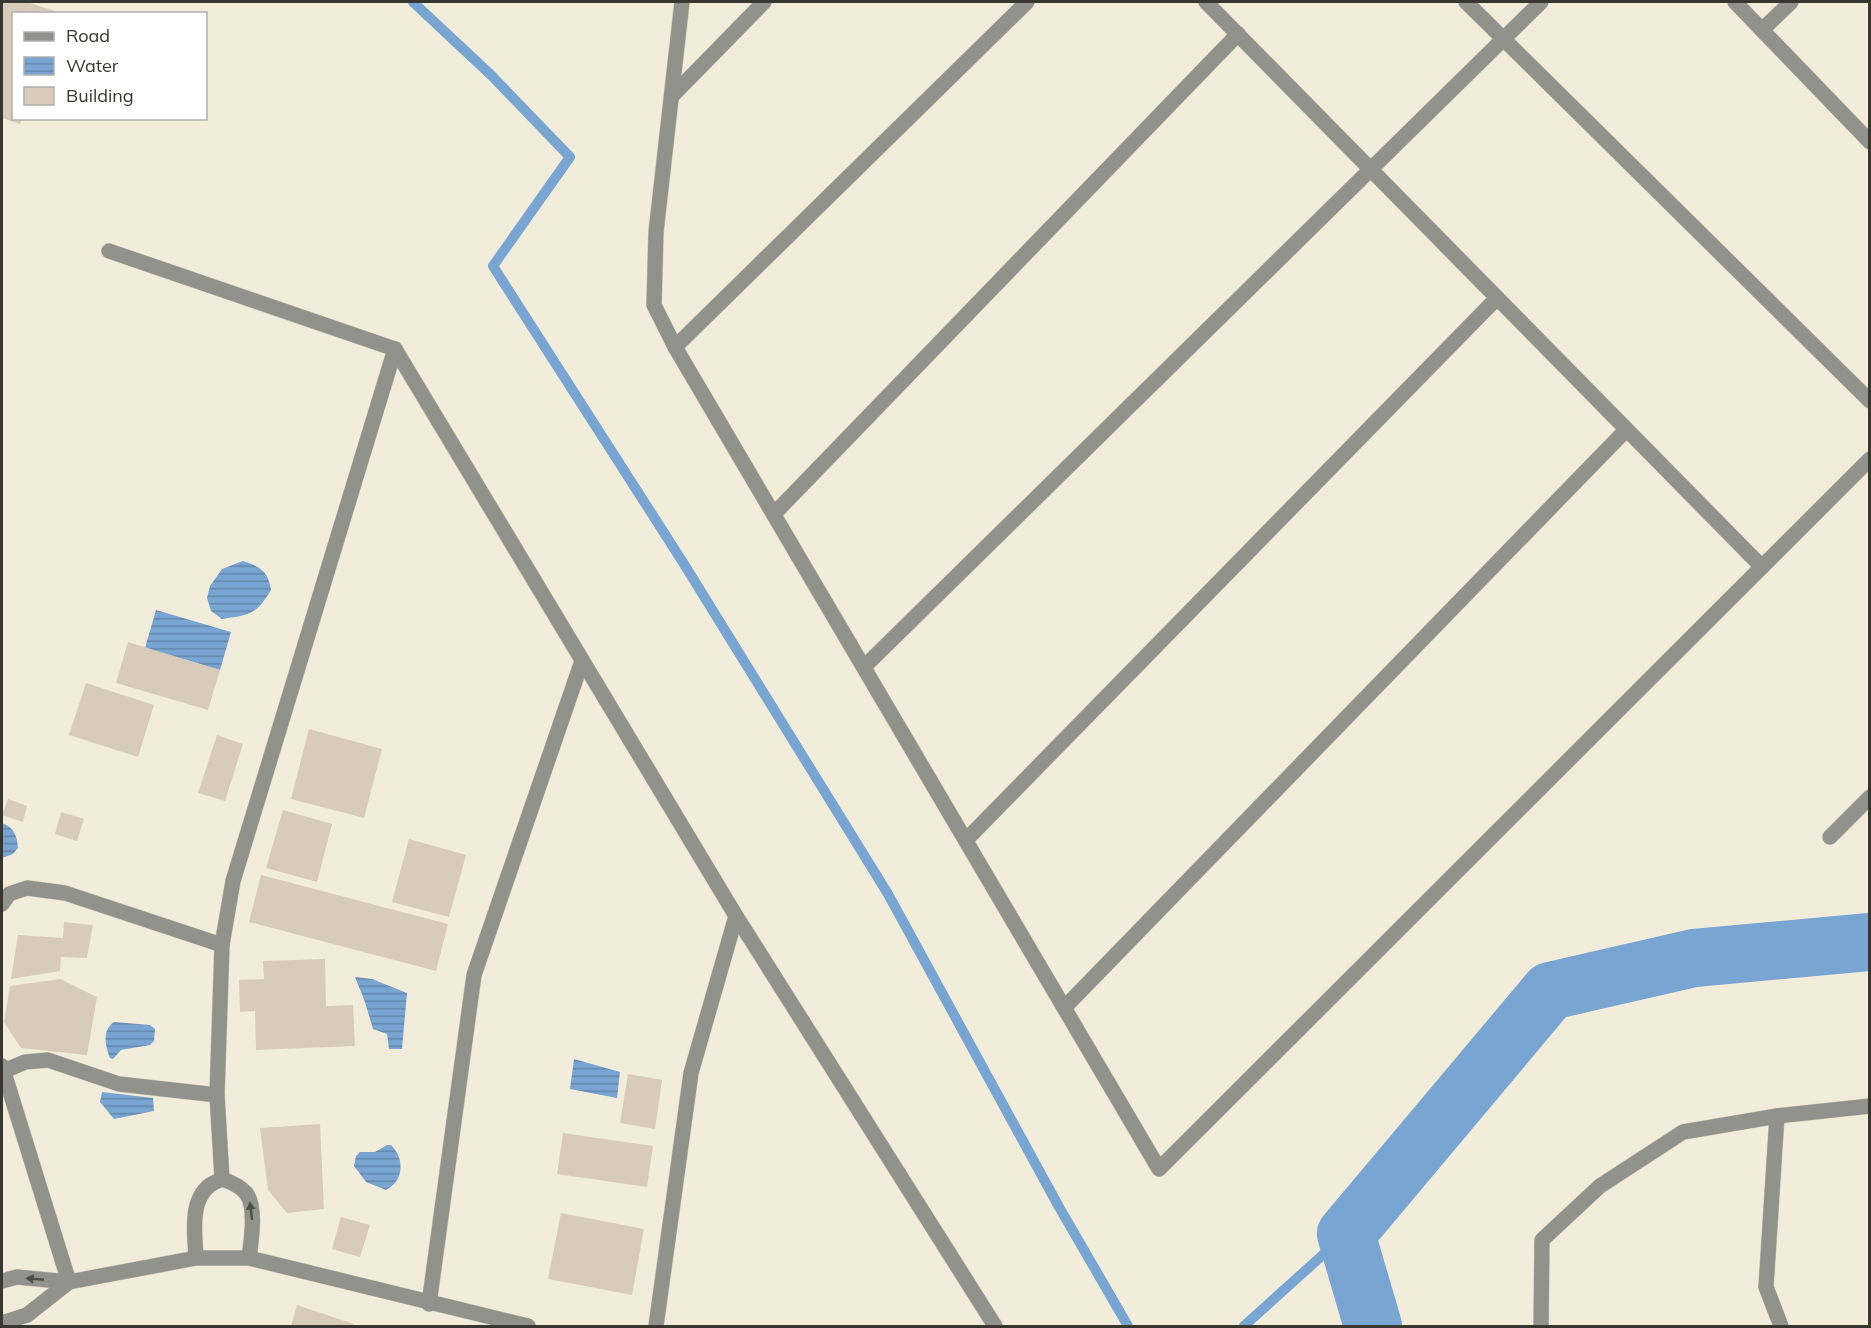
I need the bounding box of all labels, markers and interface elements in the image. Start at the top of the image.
legend [12,12,207,120]
text: Road [66,24,110,47]
text: Water [66,54,119,77]
text: Building [66,84,134,107]
one-way arrow [246,1202,255,1221]
one-way arrow [25,1274,44,1284]

